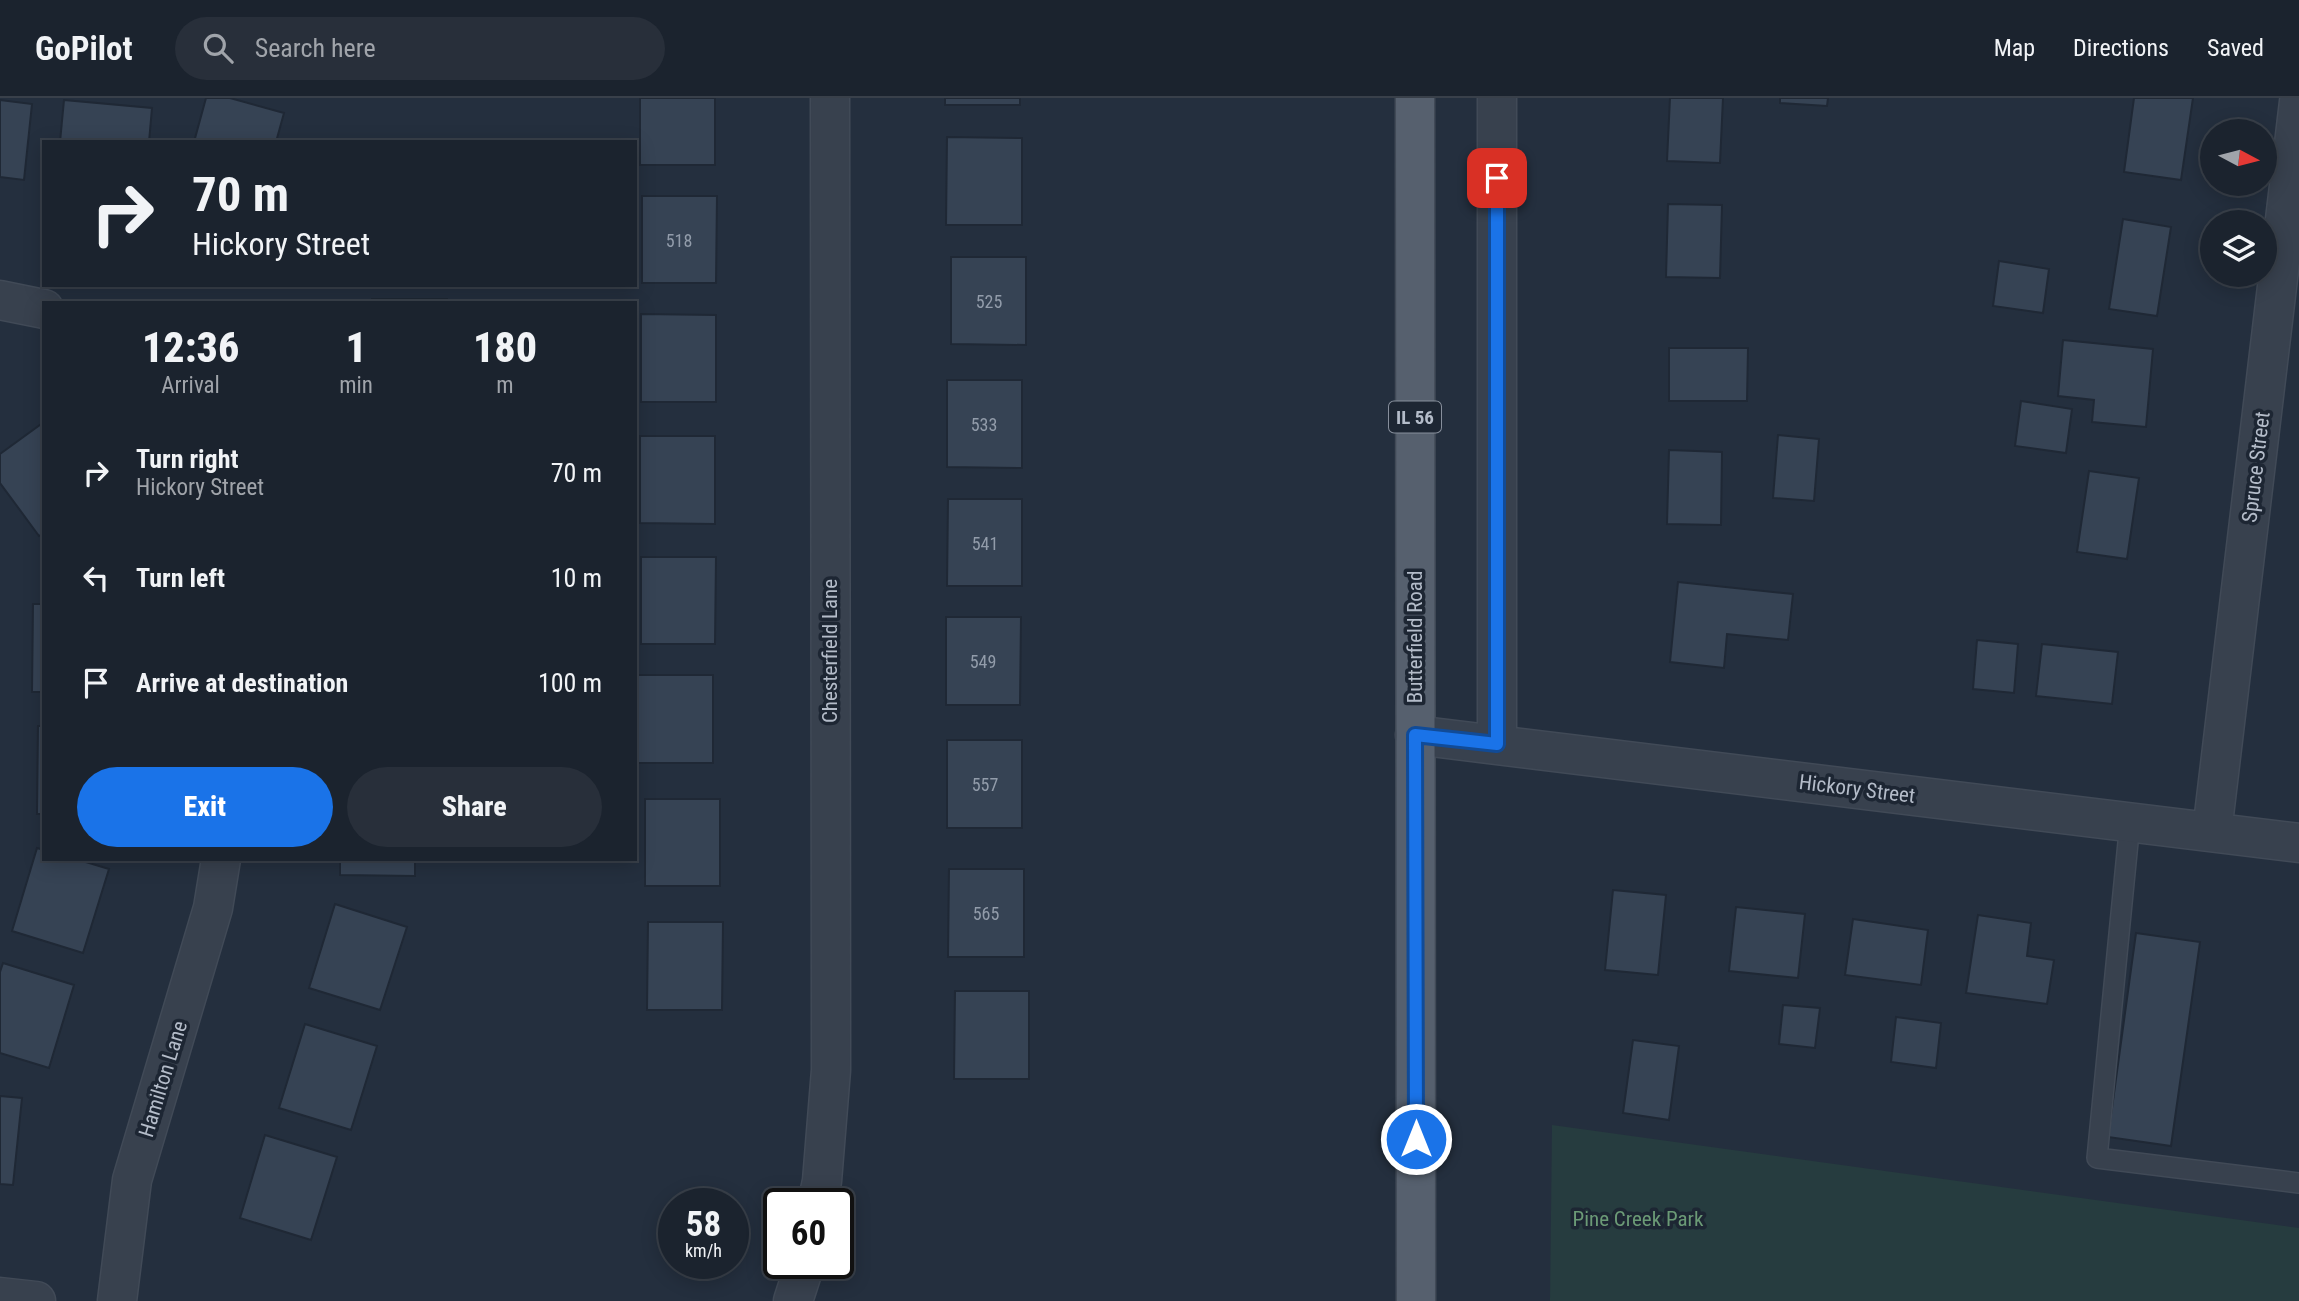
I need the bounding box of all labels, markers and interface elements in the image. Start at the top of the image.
search box [175,17,665,80]
text: GoPilot [35,29,133,68]
icon: search [199,29,237,67]
text: Search here [255,33,376,63]
text: Map [1994,34,2035,62]
text: Directions [2073,34,2169,62]
text: Saved [2207,34,2264,62]
north arrow [2200,119,2277,196]
map controls [2200,119,2277,287]
pin [1467,148,1527,208]
icon: arrive [1478,159,1516,197]
text: 70 m [192,166,289,223]
icon: right [77,168,168,259]
button: layers [2200,210,2277,287]
text: Hickory Street [192,225,370,263]
house number: 518 [666,230,692,251]
house number: 525 [976,291,1002,312]
text: 12:36 [142,323,239,372]
text: 1 [345,323,367,372]
text: 180 [473,323,537,372]
text: Arrival [161,372,220,399]
text: min [339,372,373,399]
text: m [496,372,514,399]
road number: IL 56 [1389,402,1441,432]
street label: Spruce Street [2237,410,2275,524]
house number: 533 [971,414,997,435]
text: Turn right [136,444,238,474]
icon: right [77,454,115,492]
text: 70 m [551,458,602,488]
text: Hickory Street [136,474,264,501]
house number: 541 [972,533,998,554]
icon: left [77,559,115,597]
text: Turn left [136,563,225,593]
text: 10 m [551,563,602,593]
street label: Butterfield Road [1403,571,1427,703]
street label: Chesterfield Lane [818,579,842,723]
house number: 549 [970,651,996,672]
icon: arrive [77,664,115,702]
text: Arrive at destination [136,668,348,698]
text: 100 m [538,668,602,698]
button: Exit [77,767,333,847]
button: Share [347,767,602,847]
street label: Hickory Street [1798,770,1916,808]
house number: 557 [972,774,998,795]
house number: 565 [973,903,999,924]
street label: Hamilton Lane [134,1018,192,1140]
position arrow [1379,1102,1453,1176]
speed limit sign: 60 [763,1188,854,1279]
text: 58 [686,1204,721,1245]
park label: Pine Creek Park [1573,1207,1704,1231]
text: km/h [685,1240,722,1261]

